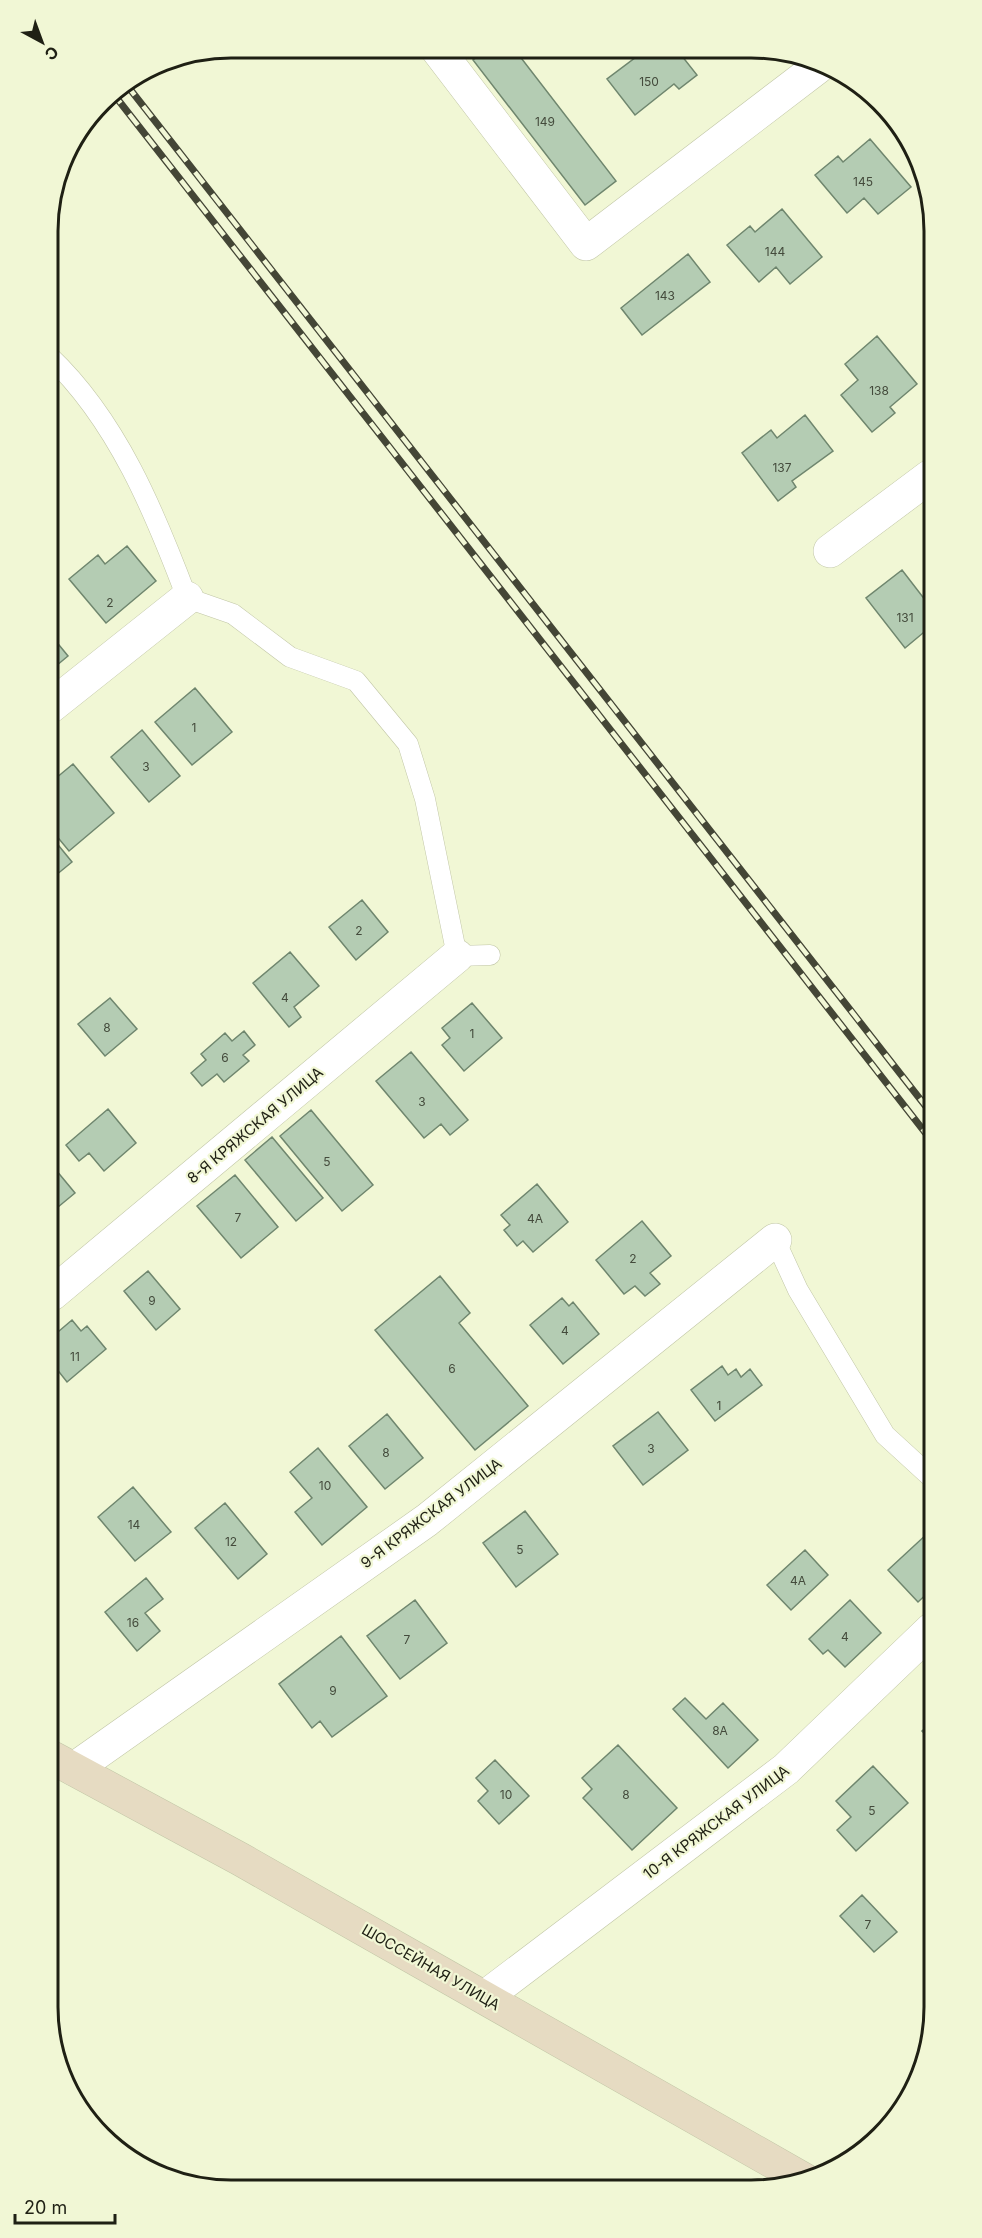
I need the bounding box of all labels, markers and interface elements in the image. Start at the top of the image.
north arrow [12,12,72,72]
text: С [41,42,63,65]
house number: 150 [639,74,659,89]
house number: 149 [535,114,555,129]
house number: 145 [853,174,873,189]
house number: 144 [765,244,785,259]
house number: 143 [655,288,675,303]
house number: 138 [869,383,889,398]
house number: 137 [772,460,792,475]
house number: 2 [106,595,114,610]
house number: 131 [896,610,914,625]
house number: 1 [192,720,196,735]
house number: 3 [142,759,150,774]
house number: 2 [355,923,363,938]
house number: 4 [281,990,289,1005]
house number: 8 [103,1020,111,1035]
house number: 1 [470,1026,474,1041]
house number: 6 [221,1050,229,1065]
street label: 8-Я КРЯЖСКАЯ УЛИЦА [183,1063,327,1187]
house number: 3 [418,1094,426,1109]
house number: 5 [323,1154,331,1169]
house number: 7 [235,1210,242,1225]
house number: 4А [527,1211,543,1226]
house number: 2 [629,1251,637,1266]
house number: 9 [148,1293,156,1308]
house number: 4 [561,1323,569,1338]
house number: 11 [70,1349,80,1364]
house number: 6 [448,1361,456,1376]
house number: 1 [717,1398,721,1413]
house number: 3 [647,1441,655,1456]
house number: 8 [382,1445,390,1460]
street label: 9-Я КРЯЖСКАЯ УЛИЦА [357,1454,505,1572]
house number: 10 [319,1478,331,1493]
house number: 14 [128,1517,141,1532]
house number: 12 [225,1534,237,1549]
house number: 5 [516,1542,524,1557]
house number: 4А [790,1573,806,1588]
house number: 16 [127,1615,139,1630]
house number: 4 [841,1629,849,1644]
house number: 7 [404,1632,411,1647]
house number: 9 [329,1683,337,1698]
house number: 8А [712,1723,728,1738]
street label: 10-Я КРЯЖСКАЯ УЛИЦА [639,1761,793,1883]
house number: 10 [500,1787,512,1802]
house number: 8 [622,1787,630,1802]
house number: 5 [868,1803,876,1818]
house number: 7 [865,1917,872,1932]
street label: ШОССЕЙНАЯ УЛИЦА [358,1920,504,2014]
scale bar [15,2187,116,2225]
text: 20 m [24,2197,67,2218]

